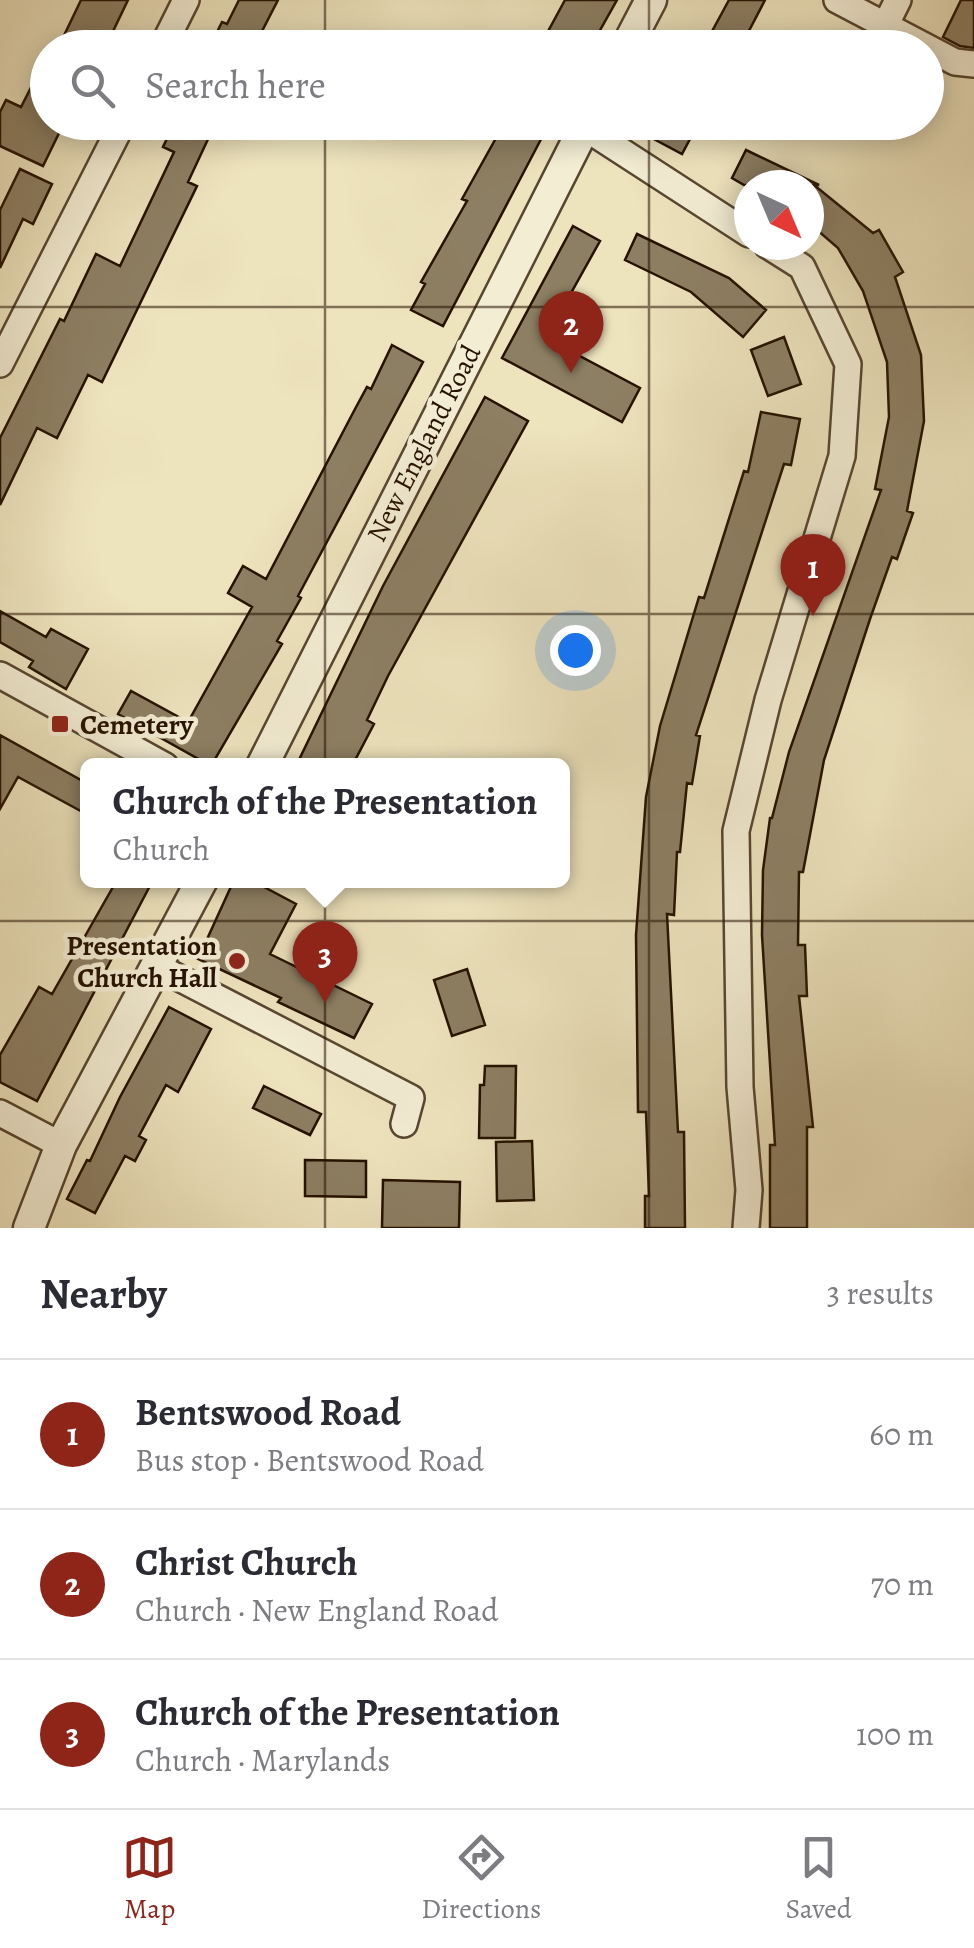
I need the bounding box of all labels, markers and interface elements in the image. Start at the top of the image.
search box [30,30,944,140]
icon: search [65,58,120,113]
text: Search here [145,59,326,111]
north arrow [734,170,824,260]
pin: 2 [538,290,604,373]
street label: New England Road [358,337,490,549]
pin: 1 [780,534,846,616]
your location [550,625,601,676]
place label: Cemetery [80,706,194,744]
marker: Cemetery [49,713,71,735]
popup [80,758,570,888]
text: Church of the Presentation [113,775,537,827]
text: Church [113,827,210,871]
pin: 3 [292,920,358,1003]
place label: Presentation Church Hall [66,927,218,997]
marker: Presentation Church Hall [226,950,248,972]
text: Nearby [40,1265,167,1322]
text: 3 results [827,1271,934,1315]
text: Bentswood Road [135,1386,401,1438]
text: 1 [67,1412,78,1456]
text: 60 m [869,1412,934,1456]
text: Bus stop · Bentswood Road [135,1438,484,1482]
text: Christ Church [135,1536,358,1588]
text: 2 [65,1562,80,1606]
text: 70 m [871,1562,934,1606]
text: Church · New England Road [135,1588,499,1632]
text: Church of the Presentation [135,1686,560,1738]
text: 3 [66,1712,79,1756]
text: 100 m [856,1712,934,1756]
text: Church · Marylands [135,1738,390,1782]
tab: Map [122,1830,177,1928]
tab: Directions [421,1830,541,1928]
tab: Saved [786,1830,852,1928]

